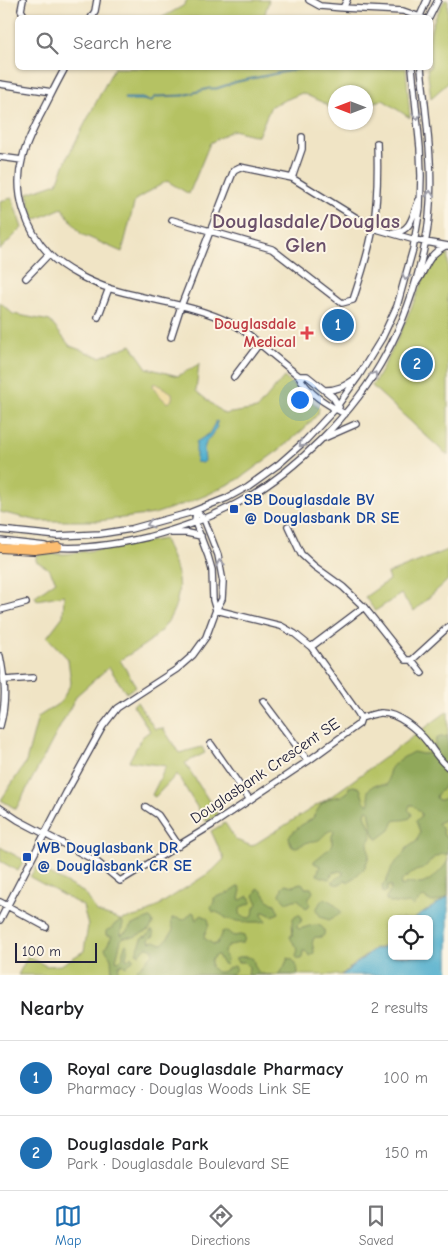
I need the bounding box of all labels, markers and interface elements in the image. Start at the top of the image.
search box [15,15,433,70]
icon: search [33,29,61,57]
text: Search here [73,32,172,54]
north arrow [328,85,373,130]
one-way arrow [411,112,422,120]
one-way arrow [424,189,435,197]
district label: Douglasdale/Douglas Glen [212,209,400,257]
one-way arrow [401,272,411,280]
pin: 1 [322,306,354,344]
place label: Douglasdale Medical [214,315,296,351]
marker: Douglasdale Medical [300,326,314,340]
pin: 2 [401,345,433,383]
one-way arrow [367,372,377,381]
your location [287,387,313,413]
one-way arrow [298,438,307,447]
place label: SB Douglasdale BV @ Douglasbank DR SE [244,491,400,527]
marker: SB Douglasdale BV @ Douglasbank DR SE [228,503,240,515]
one-way arrow [146,519,154,529]
one-way arrow [215,559,225,568]
street label: Douglasbank Crescent SE [187,714,343,828]
place label: WB Douglasbank DR @ Douglasbank CR SE [37,839,192,875]
marker: WB Douglasbank DR @ Douglasbank CR SE [21,851,33,863]
map controls [388,915,433,960]
button: locate [388,915,433,960]
scale bar [15,940,98,963]
text: 100 m [22,943,61,960]
text: Nearby [20,996,84,1020]
text: 2 results [371,999,428,1017]
text: Royal care Douglasdale Pharmacy [67,1058,343,1080]
text: 1 [33,1069,39,1087]
text: 100 m [384,1069,428,1087]
text: Pharmacy · Douglas Woods Link SE [67,1080,311,1098]
text: Douglasdale Park [67,1133,208,1155]
text: 2 [32,1144,40,1162]
text: 150 m [385,1144,428,1162]
text: Park · Douglasdale Boulevard SE [67,1155,289,1173]
tab: Map [54,1202,82,1249]
tab: Directions [191,1202,250,1249]
tab: Saved [359,1202,394,1249]

